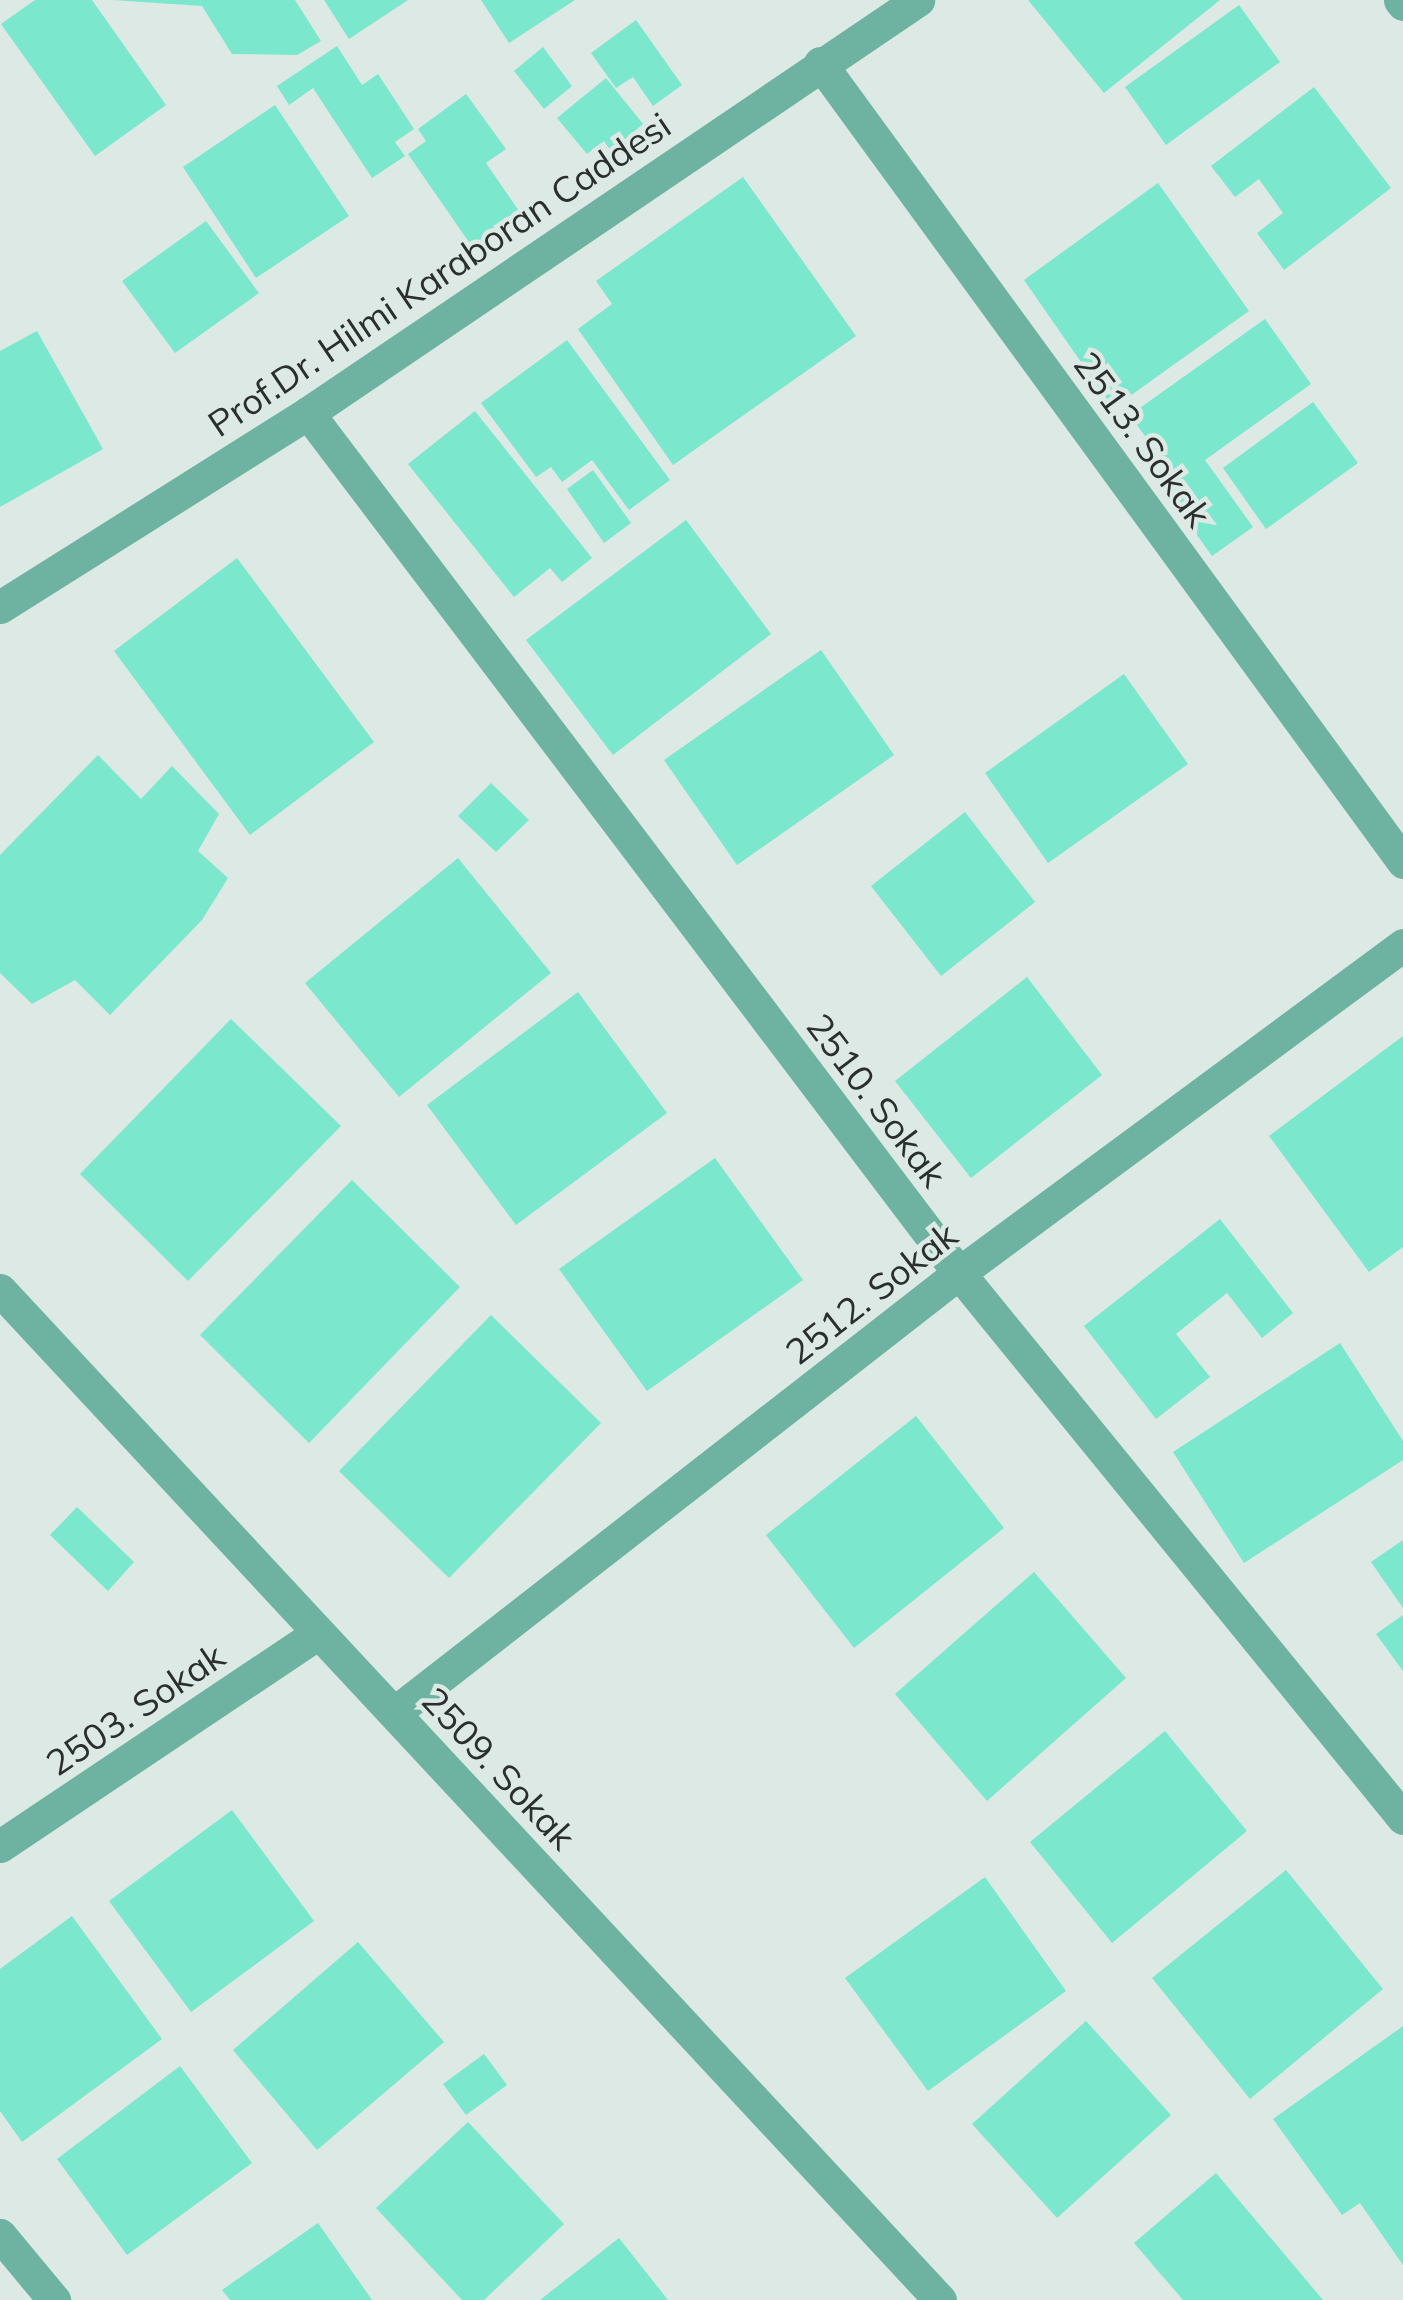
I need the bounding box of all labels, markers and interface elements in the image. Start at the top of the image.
street label: Prof.Dr. Hilmi Karaboran Caddesi [200,103,678,445]
street label: 2513. Sokak [1065,343,1221,535]
street label: 2510. Sokak [798,1005,956,1195]
street label: 2512. Sokak [777,1213,965,1373]
street label: 2503. Sokak [38,1634,232,1784]
street label: 2509. Sokak [413,1678,585,1858]

